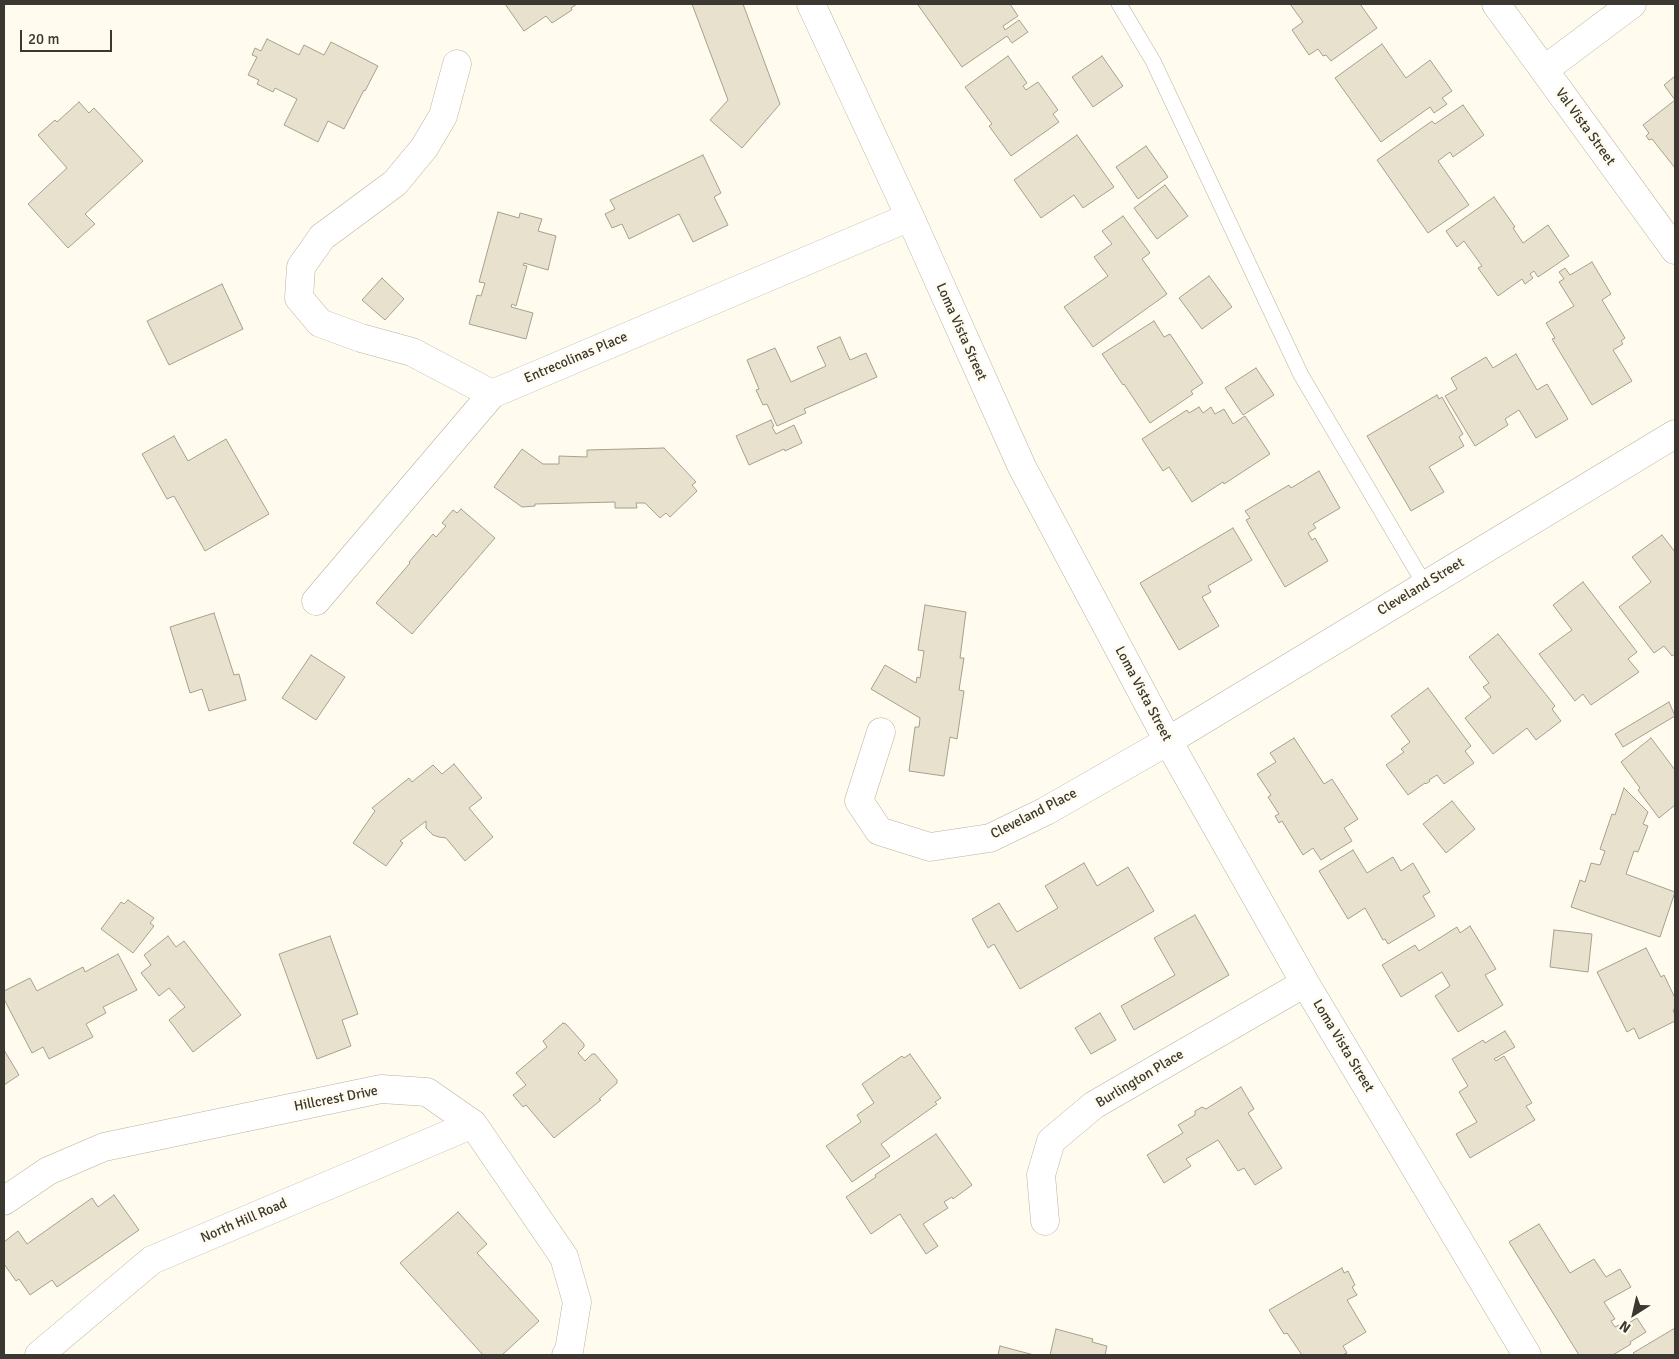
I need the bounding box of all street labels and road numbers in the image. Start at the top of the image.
street label: Val Vista Street [1551,85,1619,169]
street label: Loma Vista Street [932,281,990,383]
street label: Entrecolinas Place [522,329,630,387]
street label: Cleveland Street [1375,554,1467,620]
street label: Loma Vista Street [1111,644,1175,744]
street label: Cleveland Place [988,785,1080,843]
street label: Loma Vista Street [1309,997,1377,1095]
street label: Burlington Place [1093,1046,1187,1112]
street label: Hillcrest Drive [293,1083,379,1115]
street label: North Hill Road [198,1195,290,1247]

